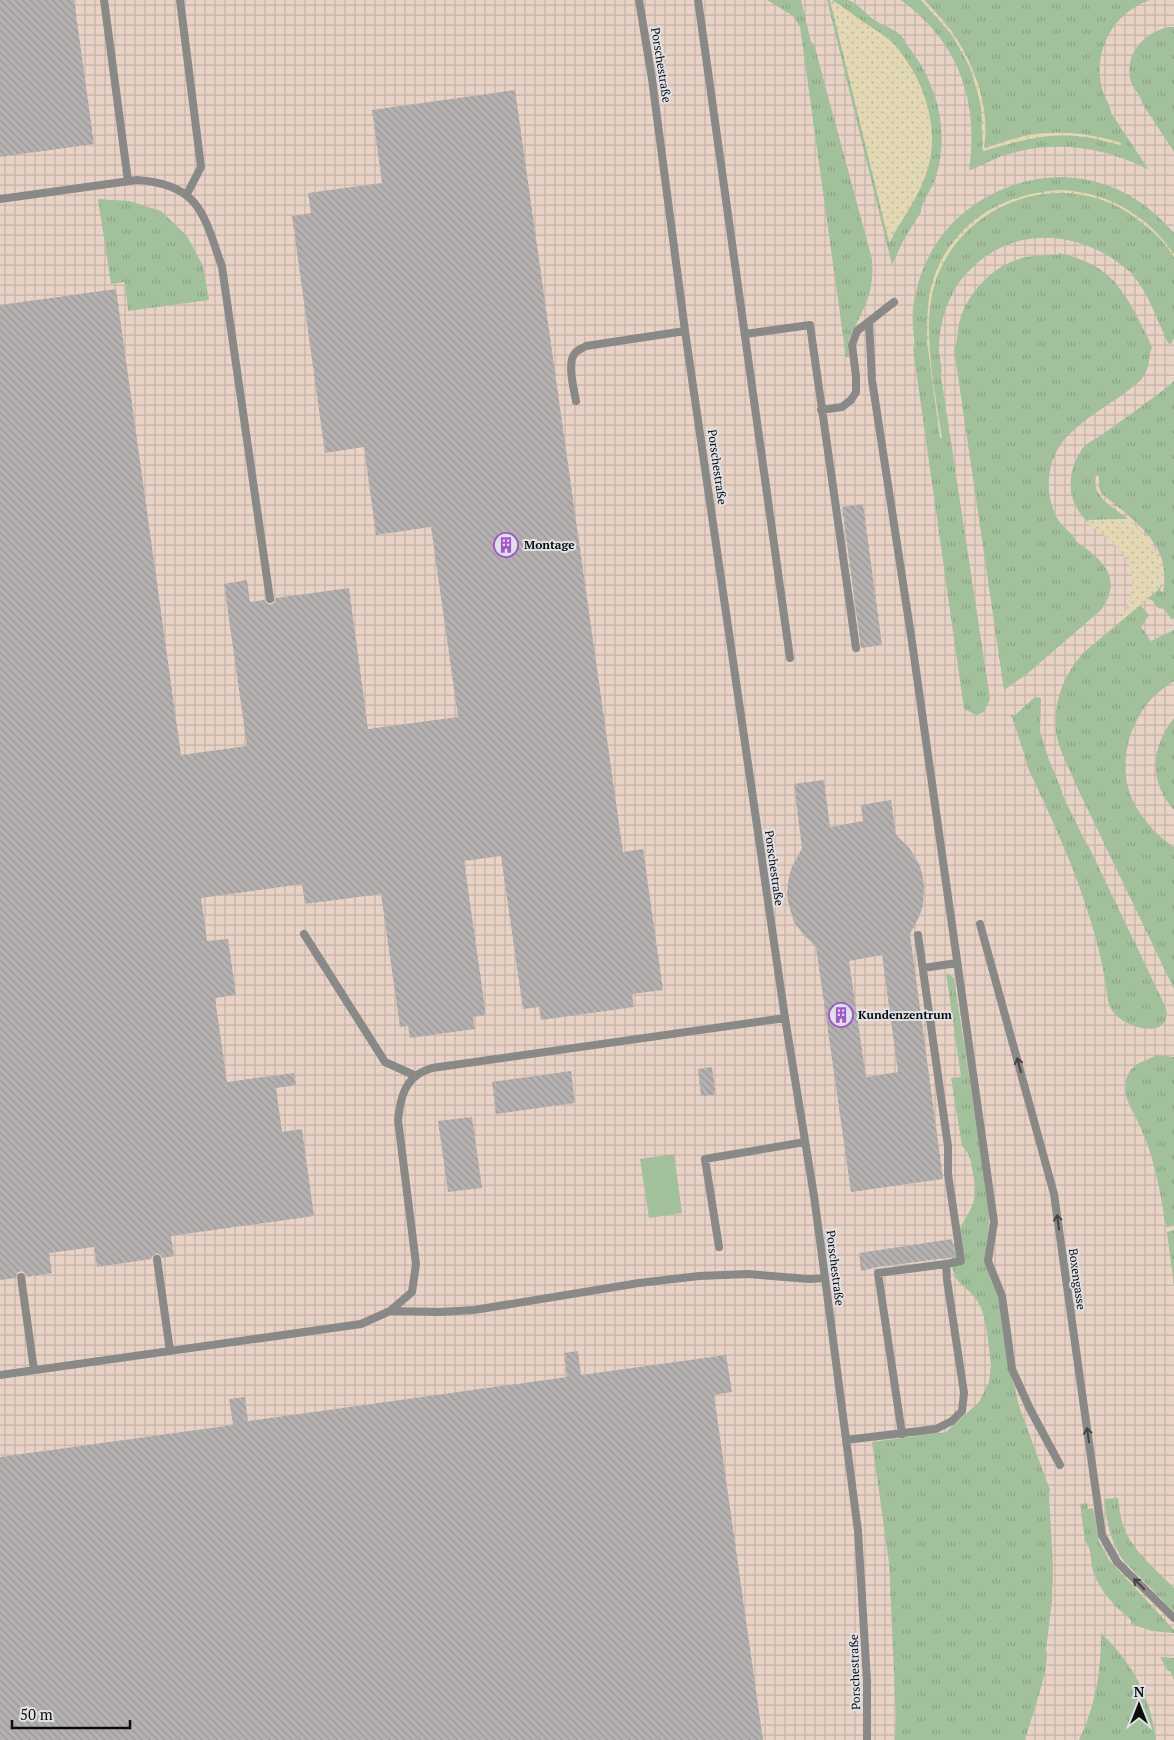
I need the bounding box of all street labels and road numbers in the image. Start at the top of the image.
street label: Porschestraße [648,26,675,104]
street label: Porschestraße [705,428,730,506]
street label: Porschestraße [762,829,787,907]
street label: Porschestraße [823,1229,848,1307]
street label: Boxengasse [1066,1247,1089,1311]
street label: Porschestraße [846,1634,863,1710]

